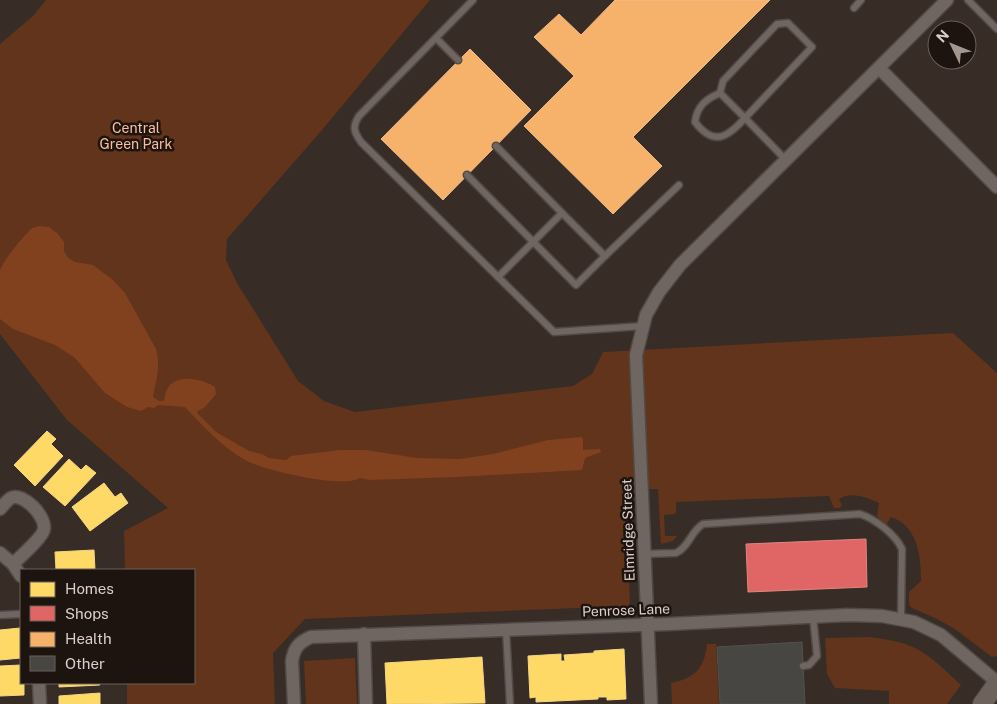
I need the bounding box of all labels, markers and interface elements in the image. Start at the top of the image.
north arrow [927,20,977,70]
text: N [933,27,952,46]
park label: Central Green Park [100,120,173,152]
street label: Elmridge Street [618,478,638,582]
legend [20,569,195,684]
text: Homes [65,580,114,597]
street label: Penrose Lane [582,600,670,620]
text: Shops [65,605,109,622]
text: Health [65,630,112,647]
text: Other [65,655,105,672]

